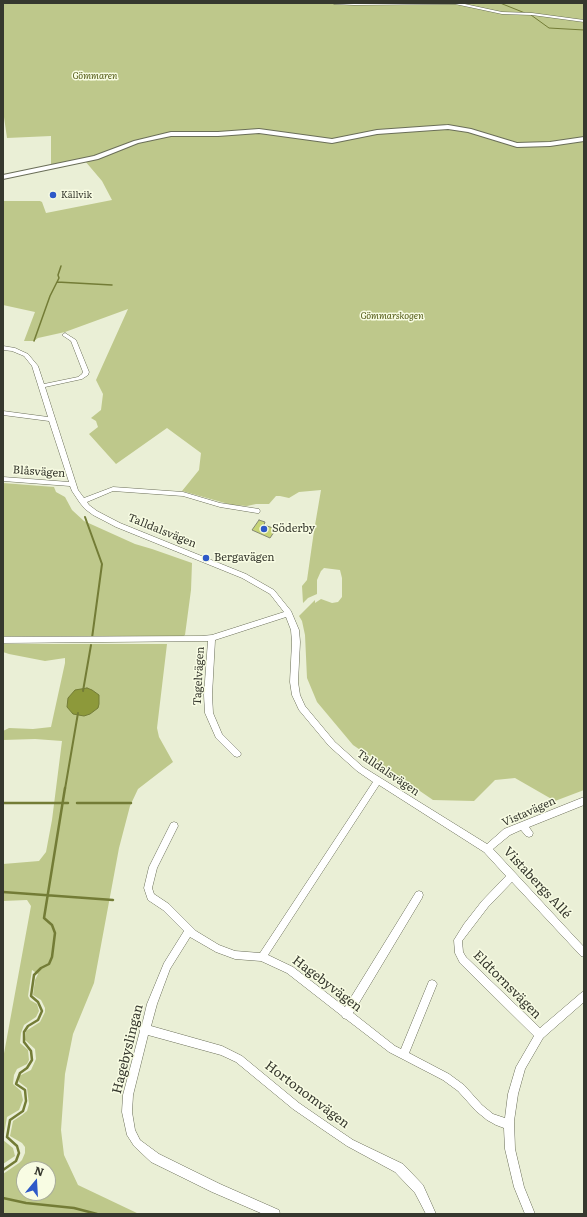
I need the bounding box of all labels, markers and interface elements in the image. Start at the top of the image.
park label: Gömmaren [73,71,117,81]
marker: Källvik [48,190,58,200]
place label: Källvik [61,190,92,200]
park label: Gömmarskogen [360,311,424,321]
street label: Blåsvägen [12,464,66,480]
street label: Talldalsvägen [126,511,198,551]
place label: Söderby [272,522,315,536]
marker: Söderby [259,524,269,534]
place label: Bergavägen [214,551,275,565]
marker: Bergavägen [201,553,211,563]
street label: Tagelvägen [191,646,207,706]
street label: Talldalsvägen [354,747,422,799]
street label: Vistavägen [500,794,558,830]
street label: Vistabergs Allé [500,844,574,922]
street label: Eldtornsvägen [470,948,544,1022]
street label: Hagebyvägen [289,953,365,1015]
street label: Hagebyslingan [109,1003,147,1095]
street label: Hortonomvägen [262,1058,352,1132]
north arrow [16,1161,56,1201]
text: N [33,1162,46,1180]

